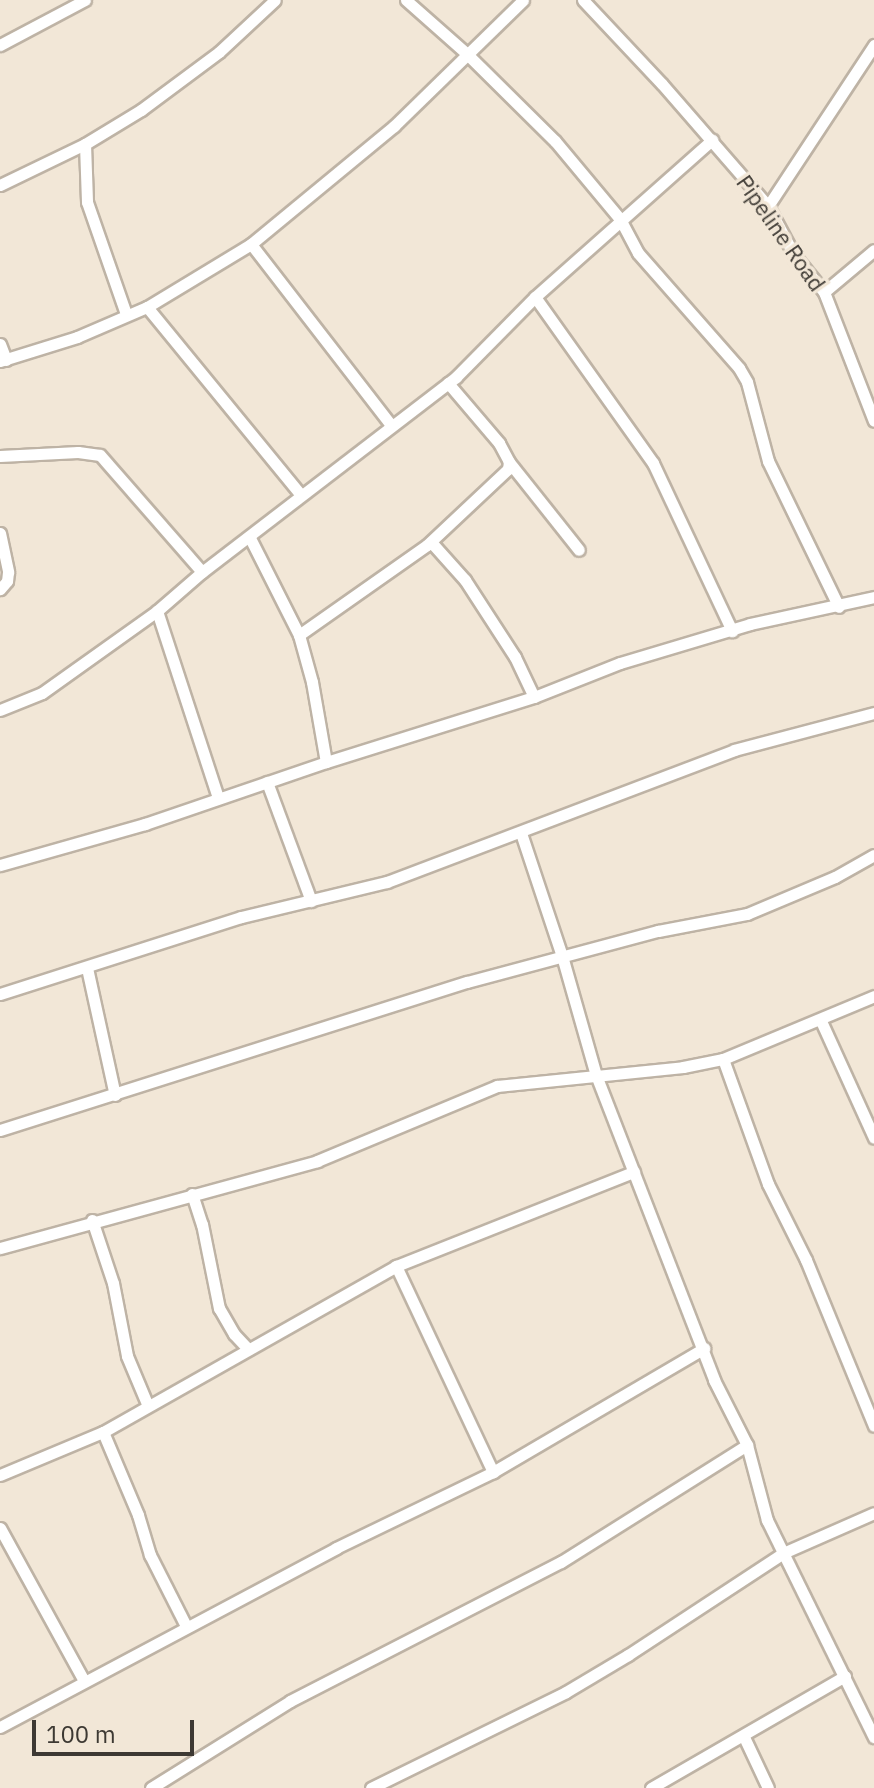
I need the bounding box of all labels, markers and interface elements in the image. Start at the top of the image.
street label: Pipeline Road [731,170,831,296]
scale bar [36,1704,198,1754]
text: 100 m [46,1718,116,1750]

